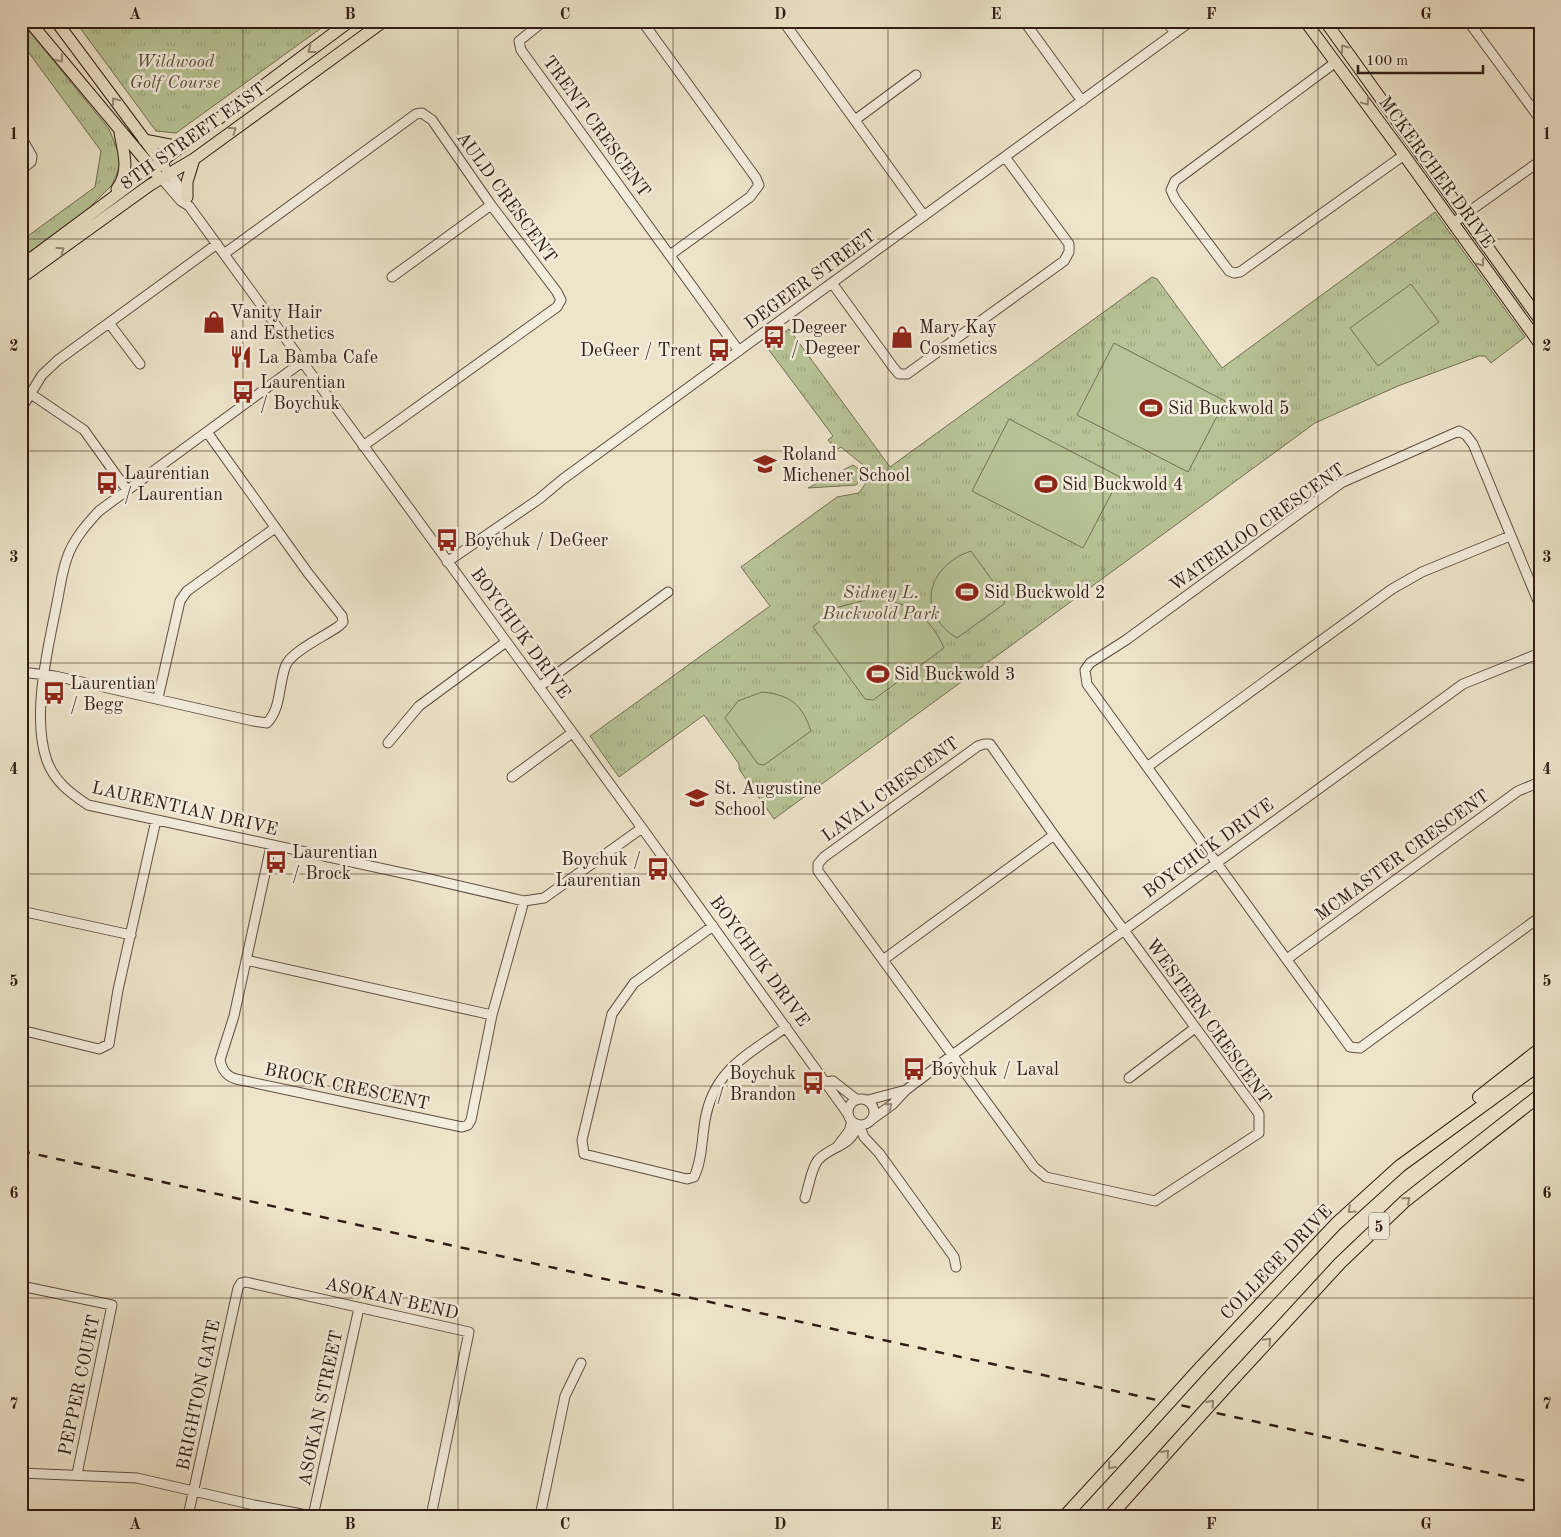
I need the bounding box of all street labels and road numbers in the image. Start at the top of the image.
street label: TRENT CRESCENT [539,53,653,200]
street label: 8TH STREET EAST [118,80,269,194]
street label: MCKERCHER DRIVE [1375,93,1497,252]
street label: AULD CRESCENT [453,129,560,266]
street label: DEGEER STREET [742,226,879,333]
street label: WATERLOO CRESCENT [1167,461,1348,595]
street label: BOYCHUK DRIVE [467,565,573,702]
street label: LAVAL CRESCENT [819,734,963,846]
street label: LAURENTIAN DRIVE [90,779,280,839]
street label: MCMASTER CRESCENT [1312,787,1493,925]
street label: BOYCHUK DRIVE [1140,796,1277,902]
street label: BOYCHUK DRIVE [706,893,812,1030]
street label: WESTERN CRESCENT [1142,936,1274,1108]
street label: BROCK CRESCENT [263,1061,431,1113]
street label: COLLEGE DRIVE [1217,1202,1336,1324]
road number: 5 [1369,1212,1389,1240]
street label: ASOKAN BEND [323,1275,460,1323]
street label: PEPPER COURT [56,1313,104,1457]
street label: BRIGHTON GATE [174,1318,224,1472]
street label: ASOKAN STREET [296,1329,346,1488]

